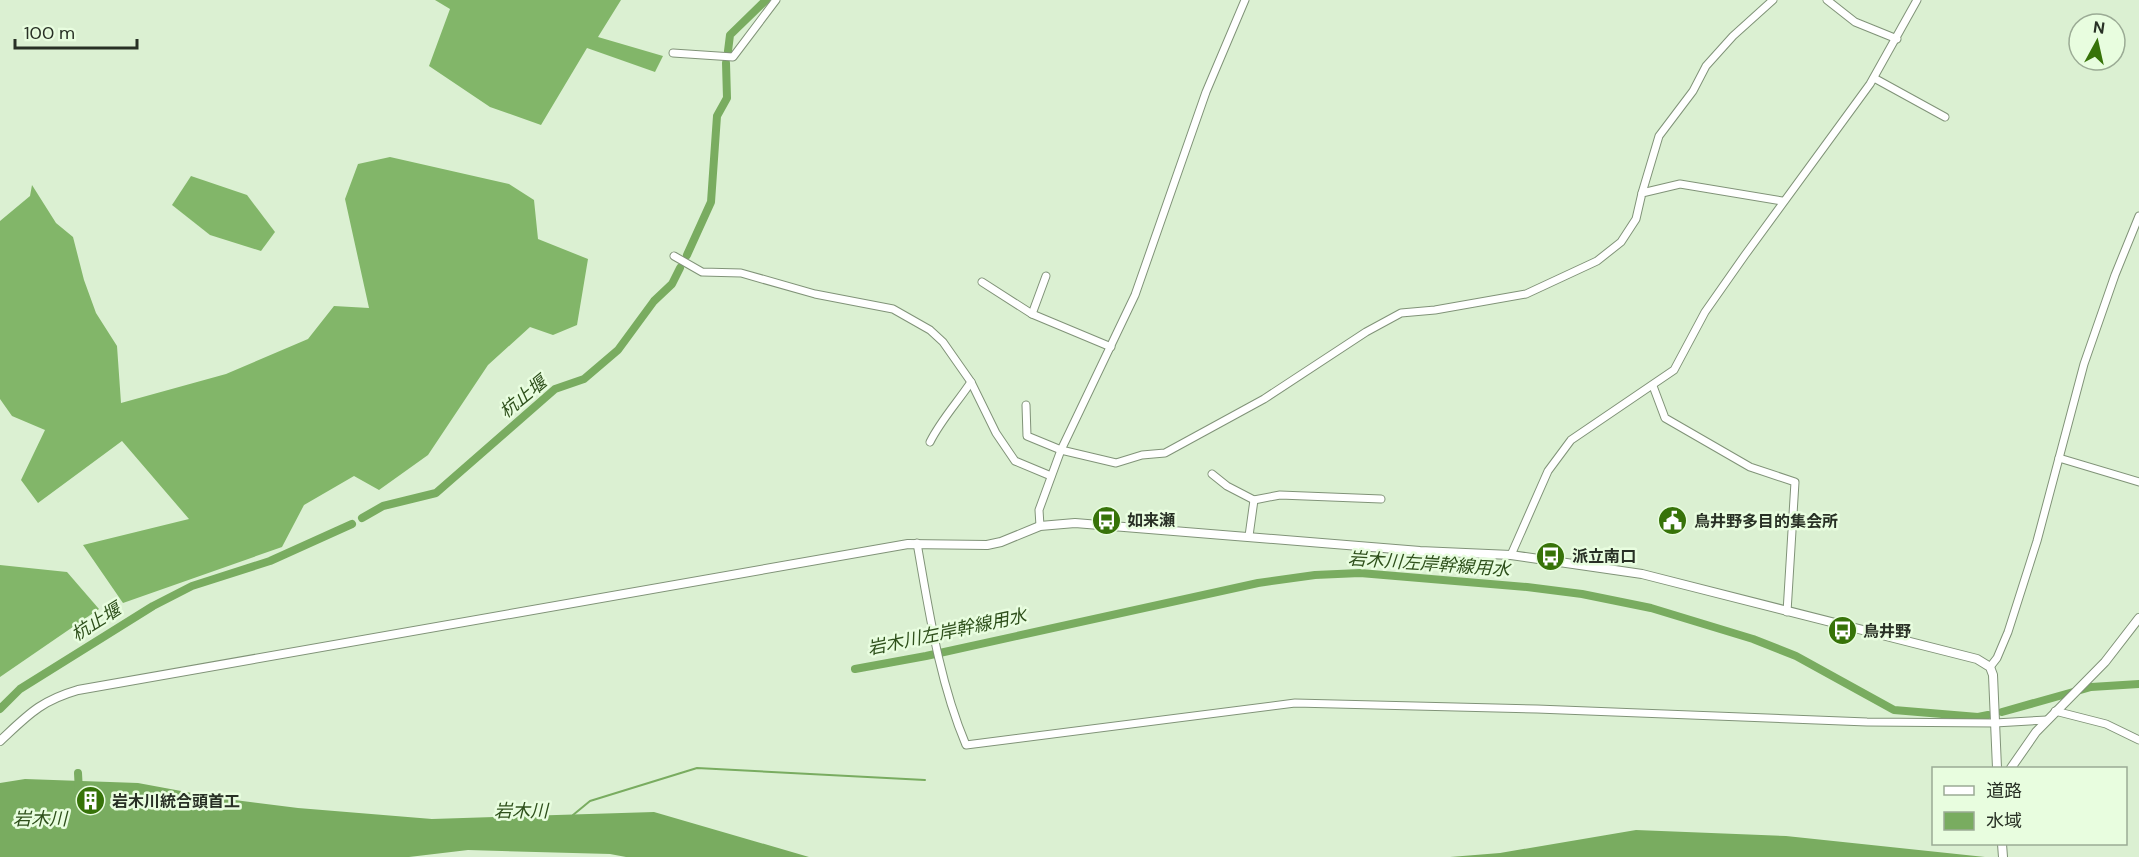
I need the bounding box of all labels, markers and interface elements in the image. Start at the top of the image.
scale bar [15,12,136,50]
north arrow [2067,12,2127,72]
text: N [2092,16,2106,39]
text: 100 m [24,21,75,45]
water label: 杭止堰 [494,369,554,423]
bus stop icon: 如来瀬 [1090,504,1122,536]
public building icon: 鳥井野多目的集会所 [1657,505,1689,537]
place label: 如来瀬 [1127,510,1175,531]
place label: 鳥井野多目的集会所 [1694,511,1838,532]
bus stop icon: 派立南口 [1535,540,1567,572]
water label: 岩木川左岸幹線用水 [1347,546,1513,582]
place label: 派立南口 [1572,546,1636,567]
water label: 杭止堰 [67,596,128,646]
water label: 岩木川左岸幹線用水 [865,603,1031,661]
bus stop icon: 鳥井野 [1826,615,1858,647]
place label: 鳥井野 [1863,621,1911,642]
legend [1932,767,2127,845]
text: 道路 [1986,779,2022,803]
building icon: 岩木川統合頭首工 [75,785,107,817]
place label: 岩木川統合頭首工 [112,791,240,812]
water label: 岩木川 [494,799,550,823]
water label: 岩木川 [13,807,69,831]
text: 水域 [1986,809,2022,833]

